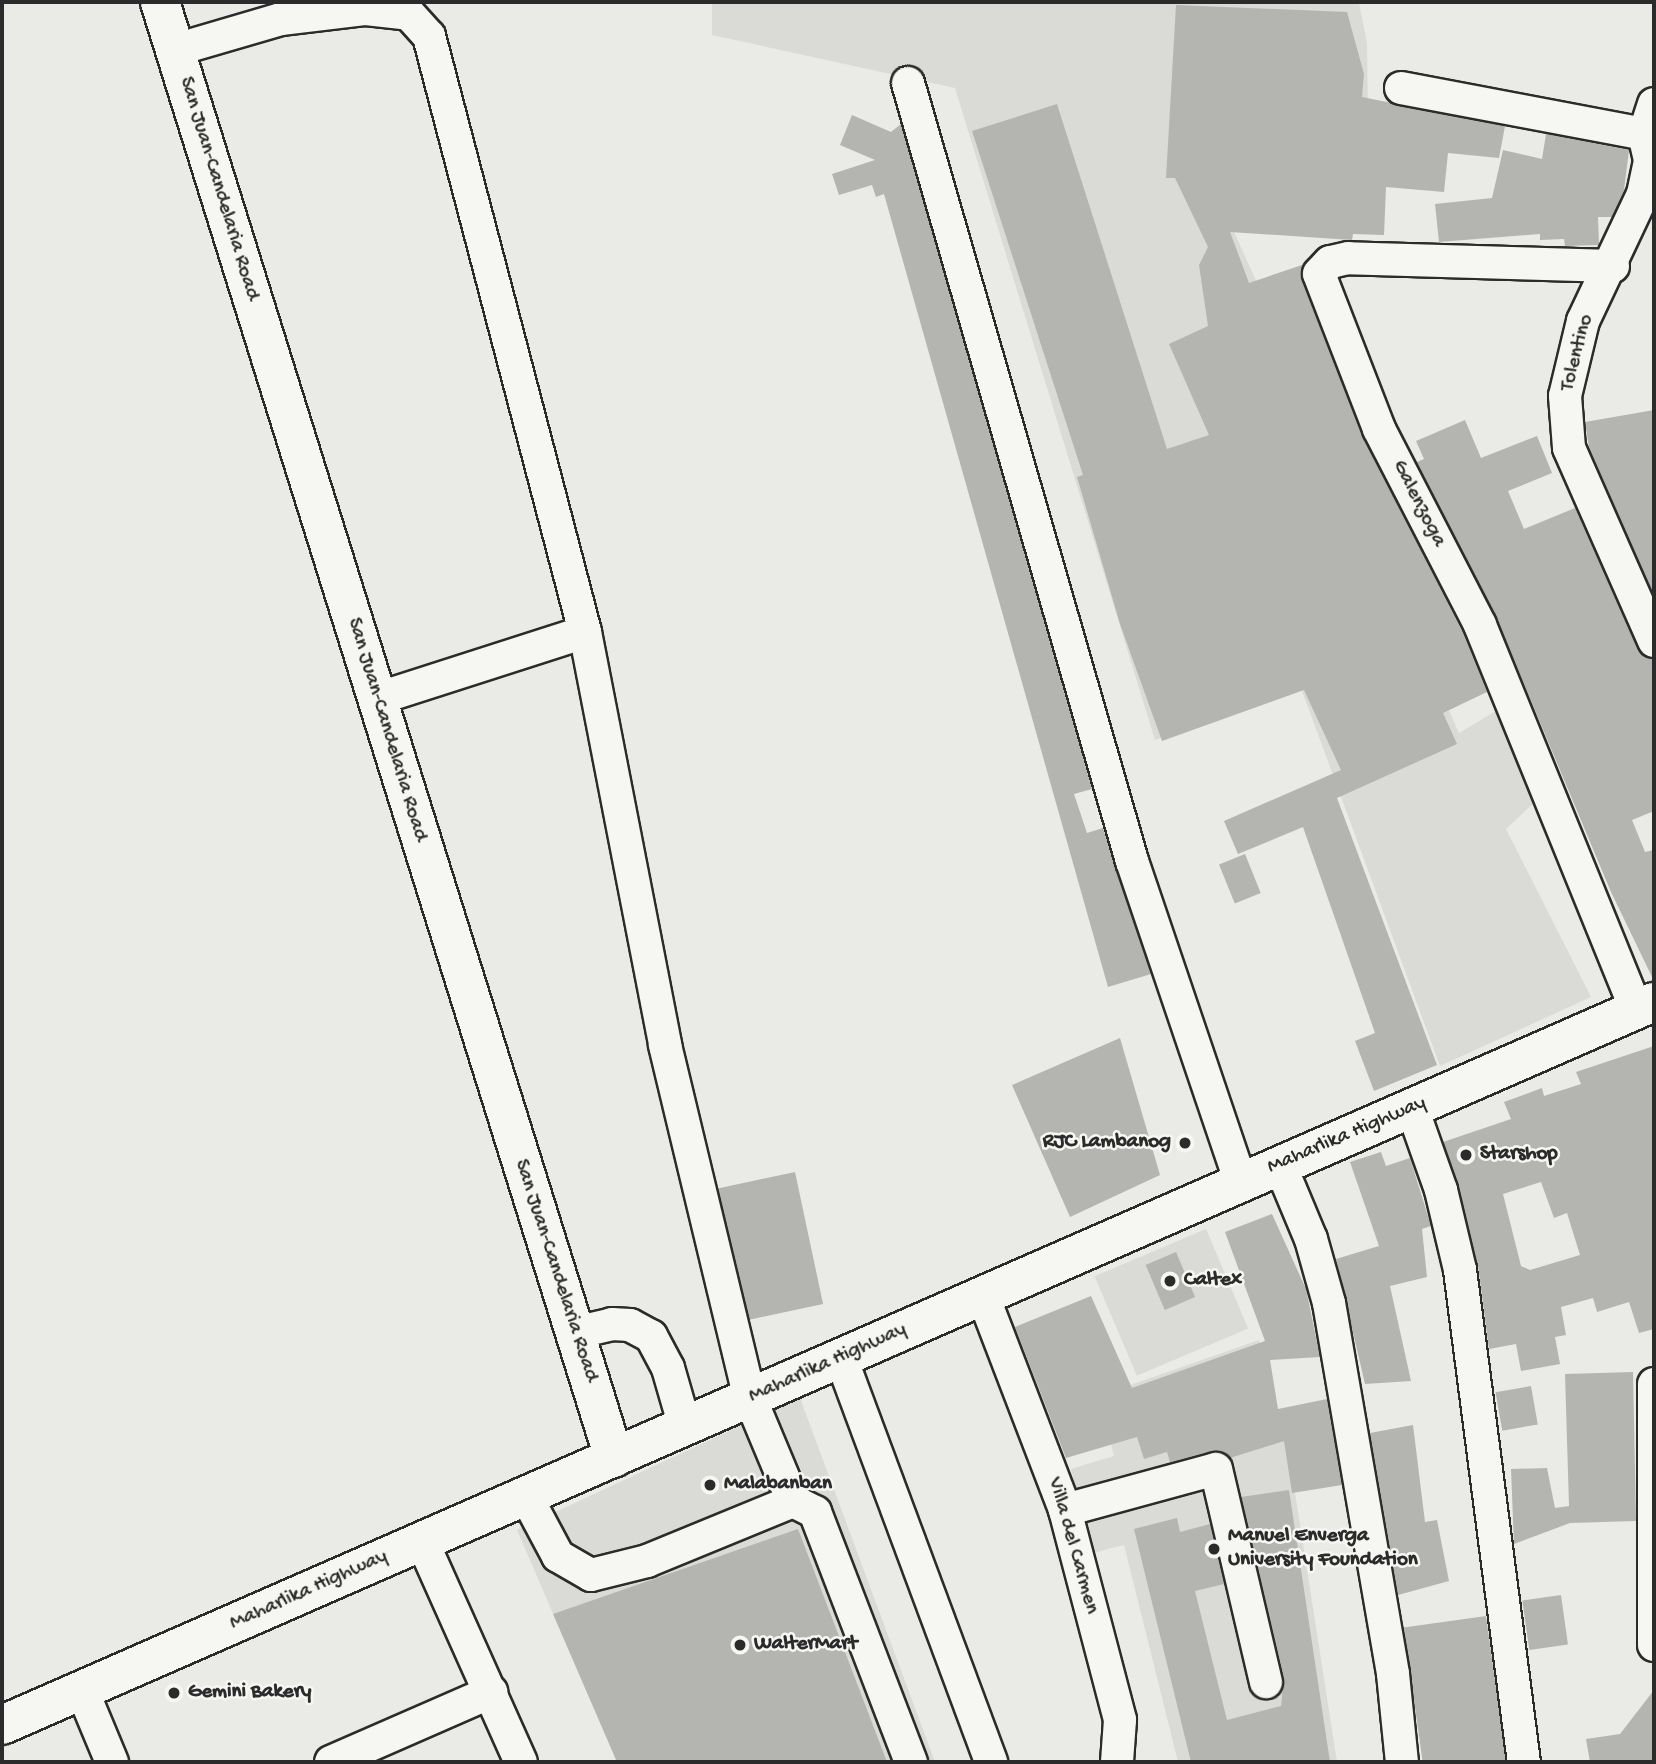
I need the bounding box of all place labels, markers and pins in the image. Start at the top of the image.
place label: RJC Lambanog [1043,1130,1171,1156]
marker: RJC Lambanog [1177,1135,1193,1151]
place label: Starshop [1480,1142,1558,1168]
marker: Starshop [1458,1147,1474,1163]
place label: Caltex [1184,1268,1242,1294]
marker: Caltex [1162,1273,1178,1289]
place label: Malabanban [724,1472,832,1498]
marker: Malabanban [702,1477,718,1493]
place label: Manuel Enverga University Foundation [1228,1524,1418,1574]
marker: Manuel Enverga University Foundation [1206,1541,1222,1557]
place label: WalterMart [754,1632,857,1658]
marker: WalterMart [732,1637,748,1653]
place label: Gemini Bakery [188,1680,311,1706]
marker: Gemini Bakery [166,1685,182,1701]

